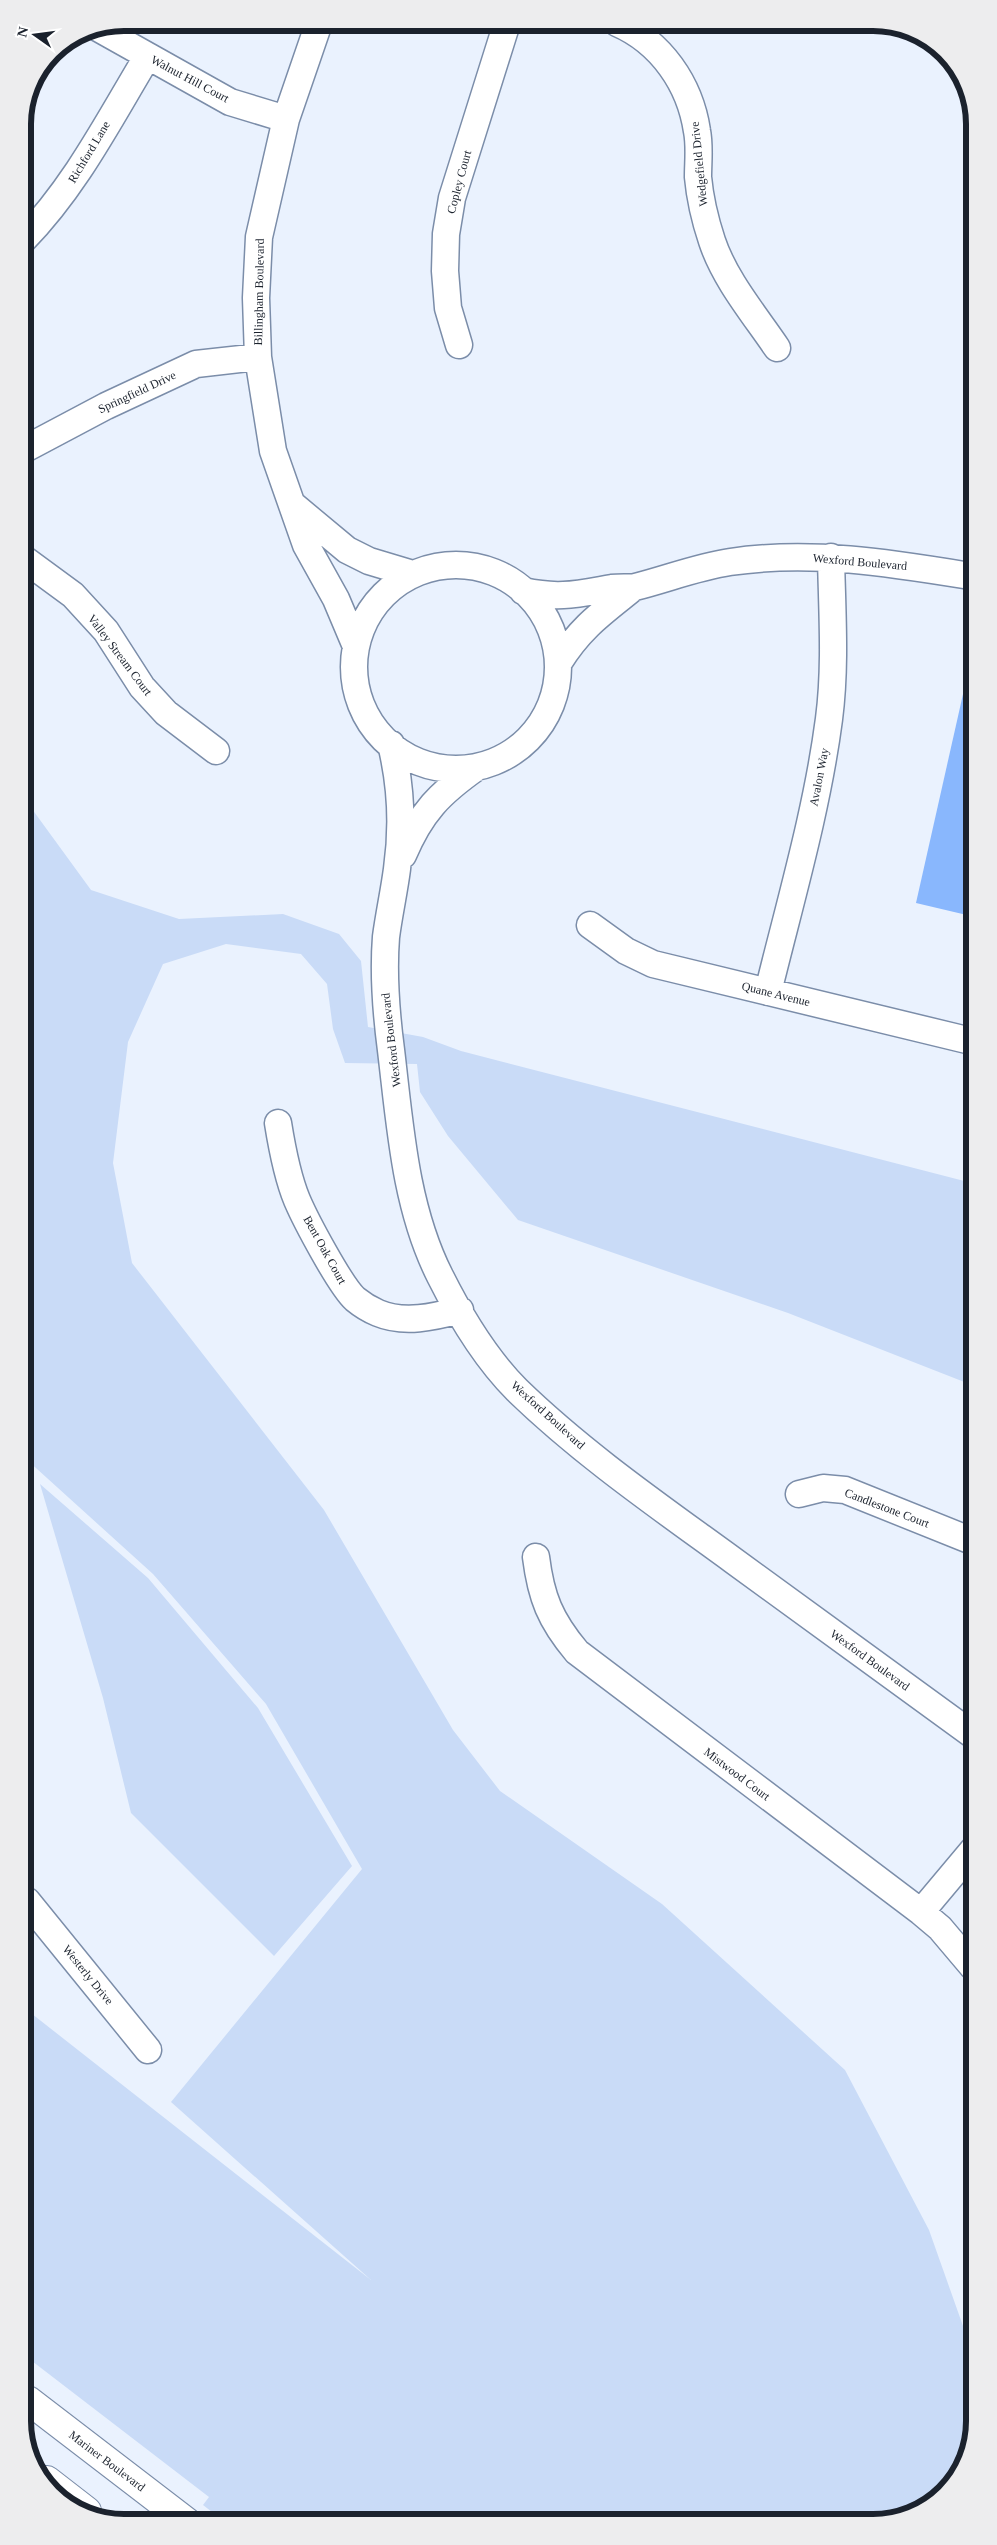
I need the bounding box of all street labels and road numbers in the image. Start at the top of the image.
street label: Walnut Hill Court [149,53,232,106]
street label: Richford Lane [65,119,113,185]
street label: Wedgefield Drive [688,121,710,207]
street label: Copley Court [444,148,474,215]
street label: Billingham Boulevard [251,238,267,346]
street label: Springfield Drive [96,368,178,416]
street label: Wexford Boulevard [812,551,908,573]
street label: Valley Stream Court [85,612,155,699]
street label: Avalon Way [807,747,831,807]
street label: Quane Avenue [740,979,812,1009]
street label: Wexford Boulevard [378,992,404,1088]
street label: Bent Oak Court [300,1213,350,1287]
street label: Wexford Boulevard [508,1378,588,1452]
street label: Candlestone Court [843,1485,932,1531]
street label: Wexford Boulevard [828,1627,912,1693]
street label: Mistwood Court [701,1745,773,1804]
street label: Westerly Drive [60,1942,116,2008]
street label: Mariner Boulevard [66,2428,148,2494]

